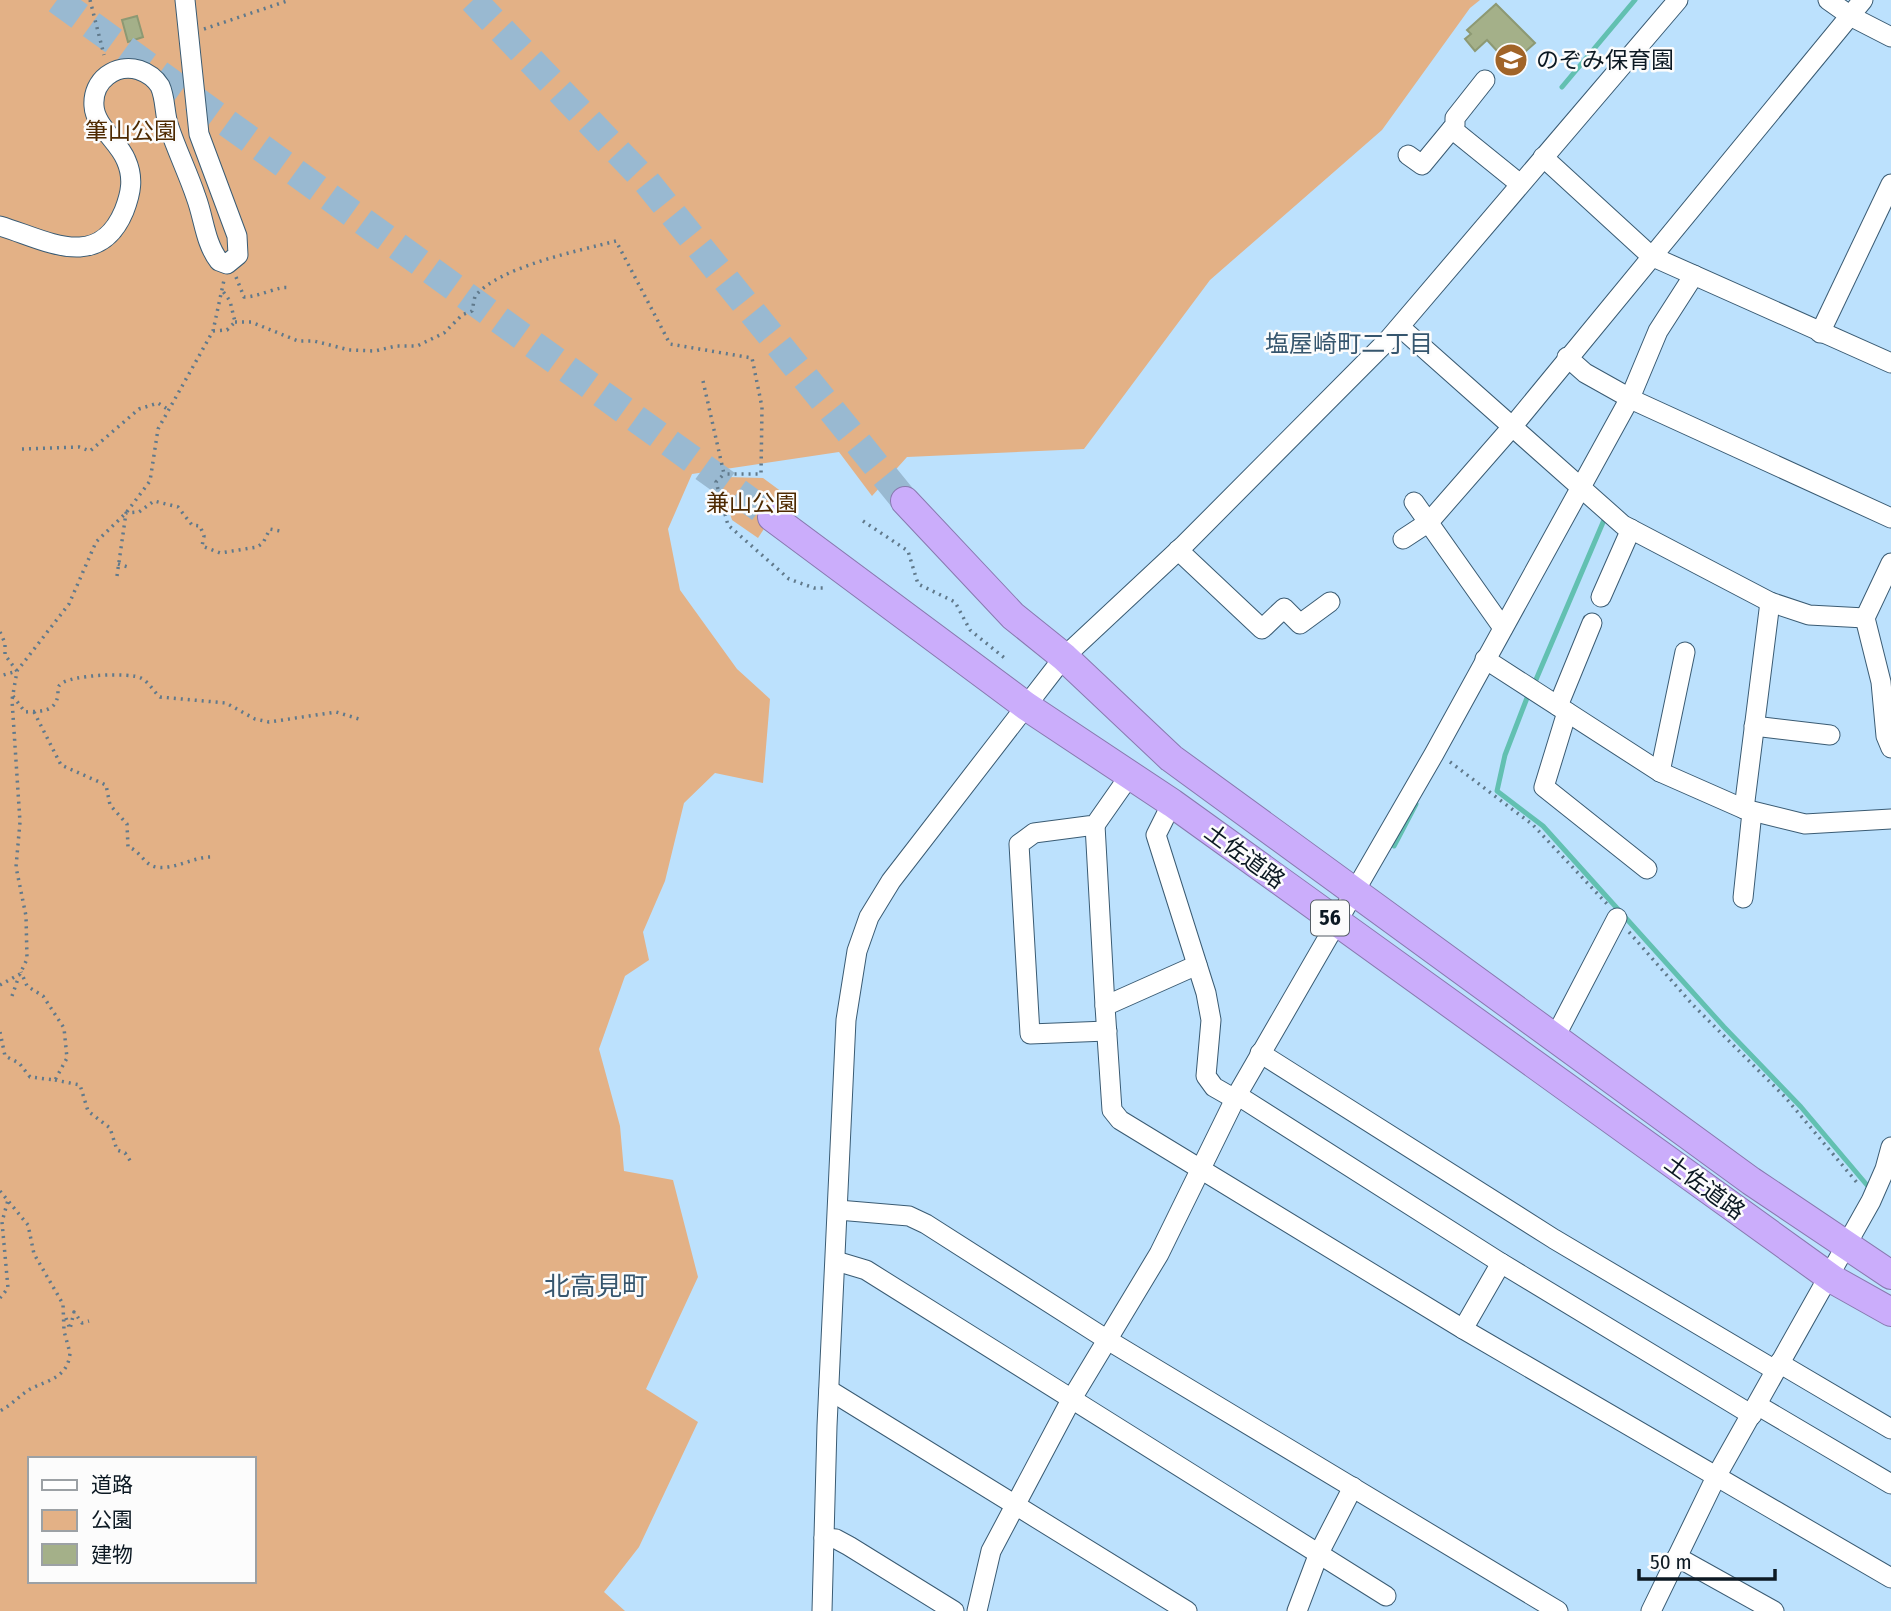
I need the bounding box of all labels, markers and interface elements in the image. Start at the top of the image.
school or university icon: のぞみ保育園 [1492,41,1530,79]
place label: のぞみ保育園 [1536,46,1674,74]
park label: 筆山公園 [85,117,177,145]
district label: 塩屋崎町二丁目 [1265,330,1433,358]
park label: 兼山公園 [706,489,798,517]
street label: 土佐道路 [1200,818,1290,894]
road number: 56 [1311,900,1349,936]
street label: 土佐道路 [1660,1149,1750,1225]
district label: 北高見町 [544,1271,648,1302]
legend [28,1457,256,1583]
text: 道路 [91,1472,133,1498]
text: 公園 [91,1507,133,1533]
scale bar [1639,1538,1776,1582]
text: 建物 [91,1542,133,1568]
text: 50 m [1650,1549,1692,1575]

